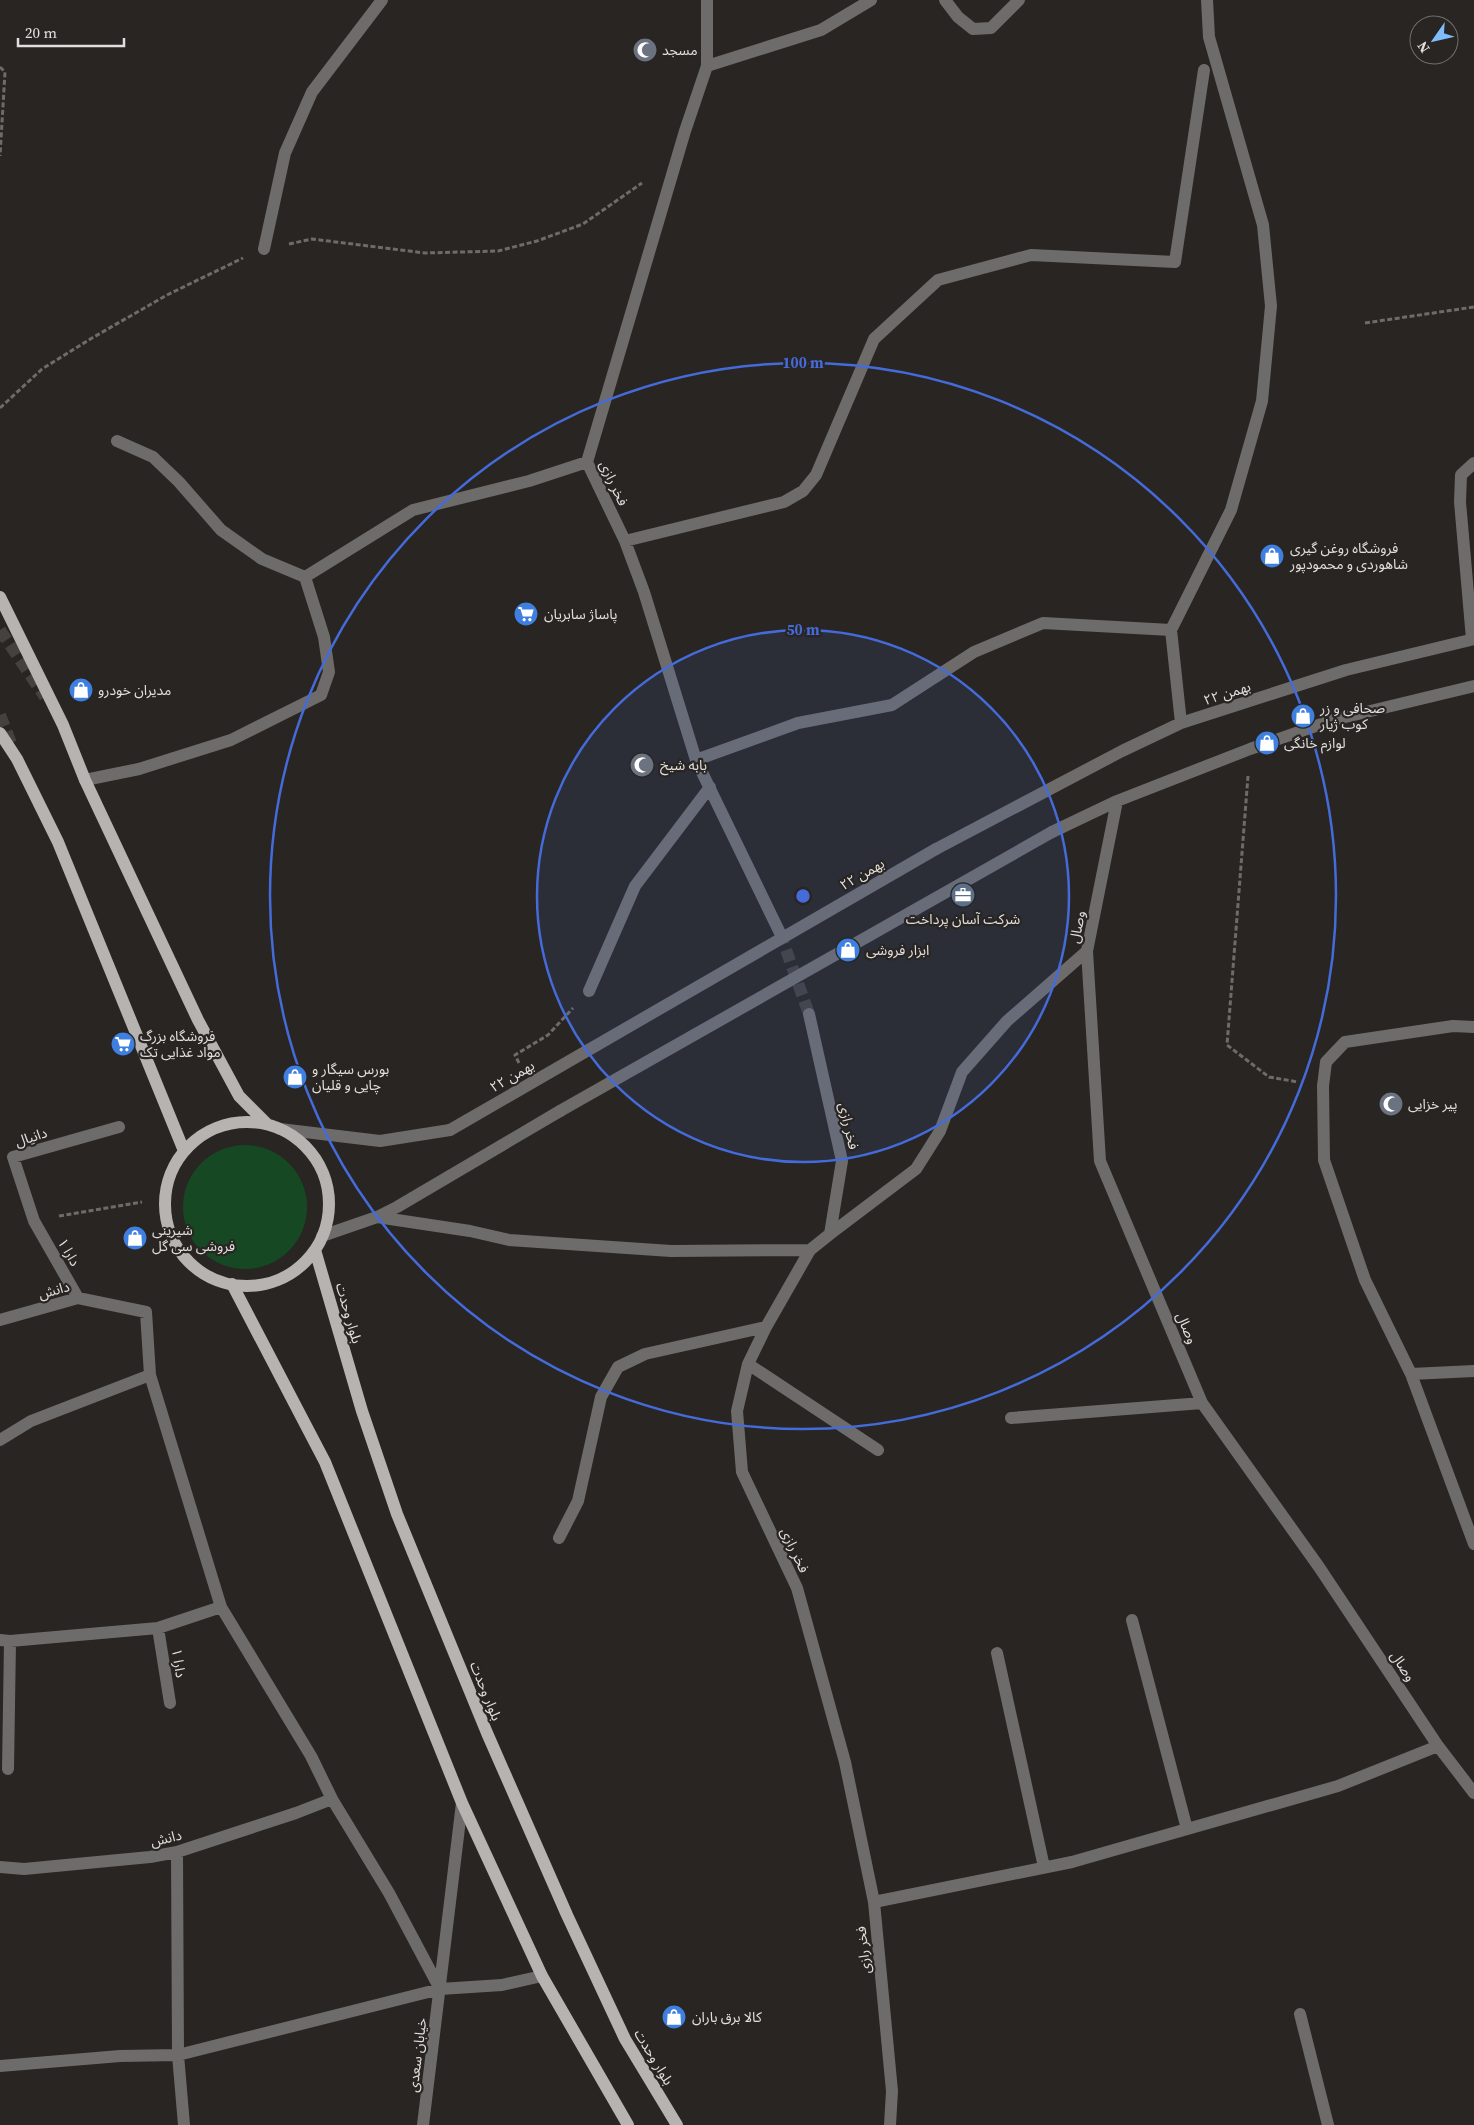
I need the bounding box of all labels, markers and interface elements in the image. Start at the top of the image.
scale bar [18,15,124,47]
north arrow [1409,15,1459,65]
text: 20 m [25,22,57,43]
mosque icon: مسجد [632,37,658,63]
text: N [1412,37,1434,57]
place label: مسجد [662,40,698,60]
text: 100 m [782,352,824,373]
street label: فخر رازی [595,457,633,509]
place label: فروشگاه روغن گیری شاهوردی و محمودپور [1289,538,1408,574]
shop icon: فروشگاه روغن گیری شاهوردی و محمودپور [1259,543,1285,569]
supermarket icon: پاساژ سابریان [513,601,539,627]
place label: پاساژ سابریان [544,604,618,624]
text: 50 m [786,619,820,640]
street label: ۲۲ بهمن [1201,676,1253,710]
shop icon: مدیران خودرو [68,677,94,703]
place label: مدیران خودرو [98,680,171,700]
place label: صحافی و زر کوب ژیار [1319,698,1386,734]
shop icon: صحافی و زر کوب ژیار [1290,703,1316,729]
shop icon: لوازم خانگی [1254,730,1280,756]
place label: لوازم خانگی [1284,733,1346,754]
mosque icon: بابه شیخ [629,752,655,778]
place label: بابه شیخ [660,755,707,776]
street label: ۲۲ بهمن [836,853,888,895]
office icon: شرکت آسان پرداخت [950,882,976,908]
centre of rings [794,887,812,905]
place label: شرکت آسان پرداخت [906,909,1020,929]
street label: وصال [1064,909,1090,945]
shop icon: ابزار فروشی [835,937,861,963]
place label: ابزار فروشی [866,940,929,960]
place label: فروشگاه بزرگ مواد غذایی تک [140,1026,221,1062]
supermarket icon: فروشگاه بزرگ مواد غذایی تک [110,1031,136,1057]
street label: ۲۲ بهمن [486,1055,538,1097]
place label: بورس سیگار و چایی و قلیان [312,1059,390,1095]
shop icon: بورس سیگار و چایی و قلیان [282,1064,308,1090]
mosque icon: پیر خزایی [1378,1091,1404,1117]
place label: پیر خزایی [1408,1094,1457,1114]
street label: فخر رازی [834,1100,864,1152]
street label: دانیال [12,1122,50,1152]
place label: شیرینی فروشی سی گل [152,1220,235,1256]
shop icon: شیرینی فروشی سی گل [122,1225,148,1251]
street label: دارا ۱ [53,1234,85,1270]
street label: دانش [36,1276,72,1304]
street label: بلوار وحدت [331,1280,367,1346]
street label: وصال [1171,1309,1203,1347]
street label: فخر رازی [776,1524,814,1576]
street label: دارا ۱ [167,1647,191,1679]
street label: وصال [1386,1647,1420,1685]
street label: بلوار وحدت [465,1658,507,1724]
street label: دانش [148,1825,184,1851]
street label: فخر رازی [851,1925,875,1975]
shop icon: کالا برق باران [661,2004,687,2030]
place label: کالا برق باران [692,2007,762,2027]
street label: خیابان سعدی [403,2017,431,2093]
street label: بلوار وحدت [629,2025,679,2089]

